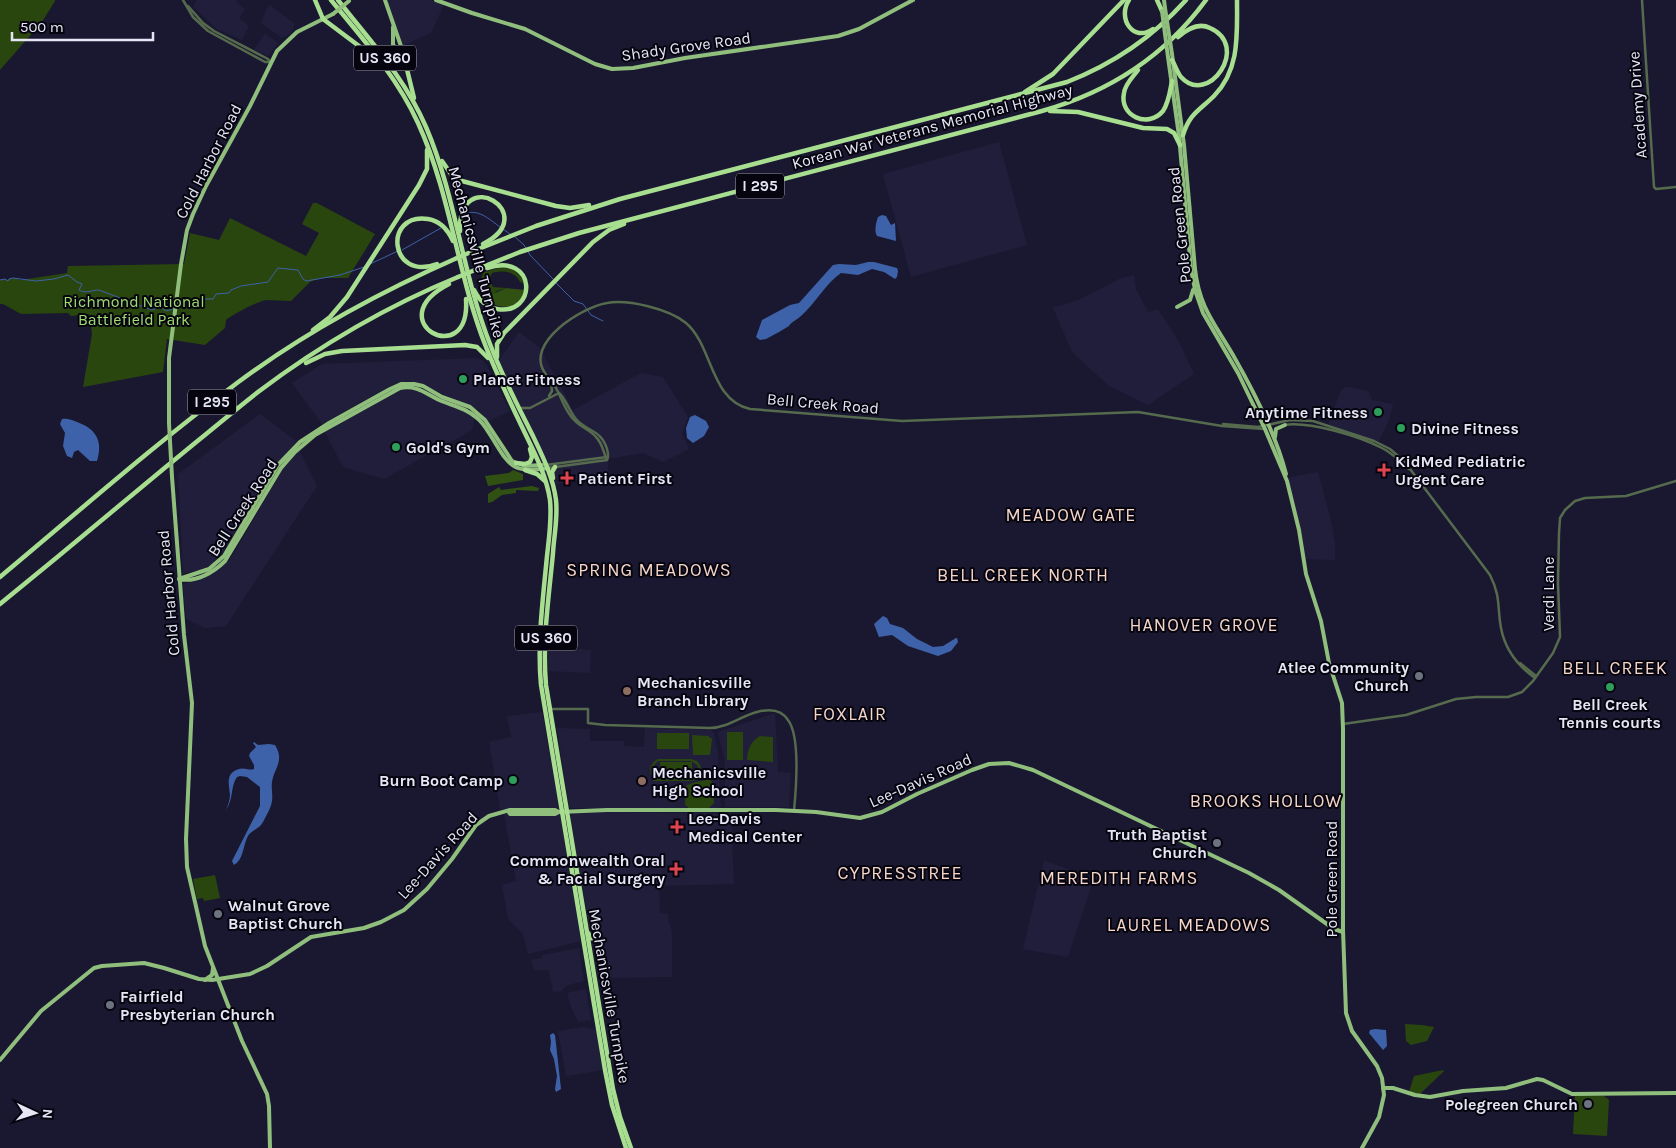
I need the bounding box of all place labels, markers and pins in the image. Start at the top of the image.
place label: Planet Fitness [473,370,581,389]
marker: Planet Fitness [457,373,469,385]
place label: Anytime Fitness [1245,403,1368,422]
marker: Anytime Fitness [1372,406,1384,418]
place label: Divine Fitness [1411,419,1519,438]
marker: Divine Fitness [1395,422,1407,434]
place label: Gold's Gym [406,438,490,457]
marker: Gold's Gym [390,441,402,453]
place label: KidMed Pediatric Urgent Care [1395,452,1525,489]
marker: KidMed Pediatric Urgent Care [1377,463,1391,477]
place label: Patient First [578,469,672,488]
marker: Patient First [560,471,574,485]
place label: Atlee Community Church [1278,658,1409,695]
marker: Atlee Community Church [1413,670,1425,682]
place label: Mechanicsville Branch Library [637,673,751,710]
marker: Bell Creek Tennis courts [1604,681,1616,693]
marker: Mechanicsville Branch Library [621,685,633,697]
place label: Bell Creek Tennis courts [1559,695,1661,732]
place label: Mechanicsville High School [652,763,766,800]
place label: Burn Boot Camp [379,771,503,790]
marker: Burn Boot Camp [507,774,519,786]
marker: Mechanicsville High School [636,775,648,787]
place label: Lee-Davis Medical Center [688,809,803,846]
marker: Lee-Davis Medical Center [670,820,684,834]
place label: Truth Baptist Church [1107,825,1207,862]
marker: Truth Baptist Church [1211,837,1223,849]
place label: Commonwealth Oral & Facial Surgery [510,851,665,888]
marker: Commonwealth Oral & Facial Surgery [669,862,683,876]
place label: Walnut Grove Baptist Church [228,896,343,933]
marker: Walnut Grove Baptist Church [212,908,224,920]
place label: Fairfield Presbyterian Church [120,987,275,1024]
marker: Fairfield Presbyterian Church [104,999,116,1011]
place label: Polegreen Church [1445,1095,1578,1114]
marker: Polegreen Church [1582,1098,1594,1110]

